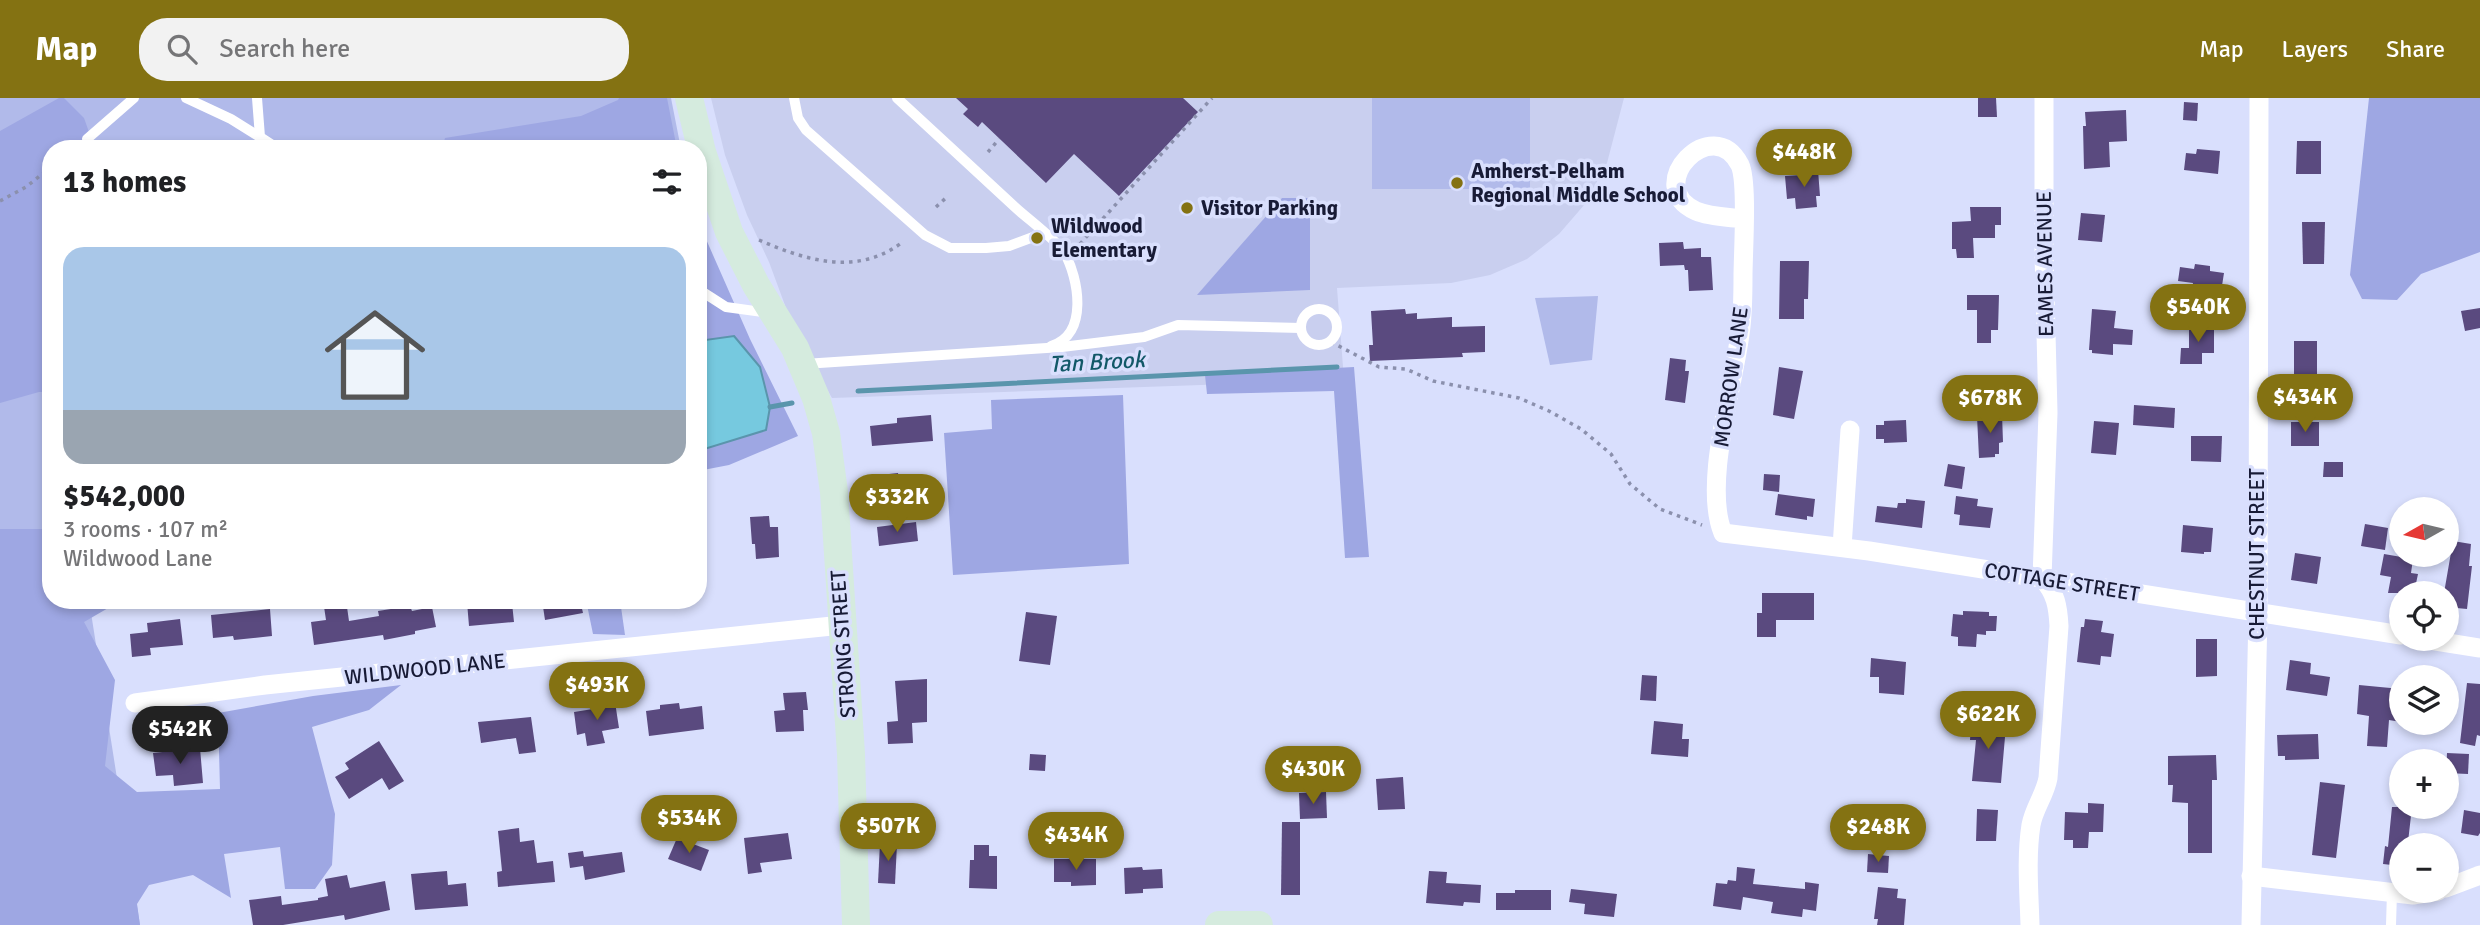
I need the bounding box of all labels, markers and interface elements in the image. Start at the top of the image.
search box [139,18,629,81]
text: Map [35,29,97,70]
icon: search [163,30,201,68]
text: Search here [219,33,350,65]
text: Map [2199,34,2244,64]
text: Layers [2282,34,2348,64]
text: Share [2386,34,2445,64]
pin: $448K [1755,130,1853,189]
text: $448K [1772,137,1836,166]
place label: Amherst-Pelham Regional Middle School [1471,158,1686,208]
icon: filters [648,163,686,201]
text: 13 homes [63,164,186,201]
marker: Amherst-Pelham Regional Middle School [1449,175,1465,191]
street label: EAMES AVENUE [2031,191,2059,337]
place label: Visitor Parking [1201,195,1338,221]
marker: Visitor Parking [1179,200,1195,216]
place label: Wildwood Elementary [1051,213,1157,263]
marker: Wildwood Elementary [1029,230,1045,246]
pin: $540K [2149,285,2247,344]
icon: home [312,292,438,418]
text: $540K [2166,292,2230,321]
street label: MORROW LANE [1708,305,1754,449]
water label: Tan Brook [1048,345,1148,379]
pin: $434K [2256,374,2354,434]
pin: $678K [1941,376,2039,435]
text: $434K [2273,382,2337,411]
text: $678K [1958,383,2022,412]
street label: CHESTNUT STREET [2244,468,2270,640]
pin: $332K [848,474,946,534]
text: $542,000 [63,478,185,515]
text: $332K [865,482,929,511]
north arrow [2389,497,2459,567]
map controls [2389,497,2459,903]
text: 3 rooms · 107 m² [63,515,228,544]
text: Wildwood Lane [63,544,213,573]
street label: COTTAGE STREET [1983,557,2142,607]
street label: STRONG STREET [825,569,861,719]
button: locate [2389,581,2459,651]
street label: WILDWOOD LANE [343,648,507,690]
pin: $493K [548,662,646,722]
button: layers [2389,665,2459,735]
text: $493K [565,670,629,699]
pin: $622K [1939,692,2037,751]
text: $622K [1956,699,2020,728]
pin: $542K [131,706,229,766]
text: $542K [148,714,212,743]
pin: $430K [1264,746,1362,806]
button: + [2389,749,2459,819]
text: $430K [1281,754,1345,783]
pin: $534K [640,796,738,855]
text: $534K [657,803,721,832]
pin: $507K [839,804,937,863]
pin: $248K [1829,804,1927,864]
text: $507K [856,811,920,840]
pin: $434K [1027,812,1125,872]
text: $248K [1846,812,1910,841]
text: $434K [1044,820,1108,849]
button: − [2389,833,2459,903]

